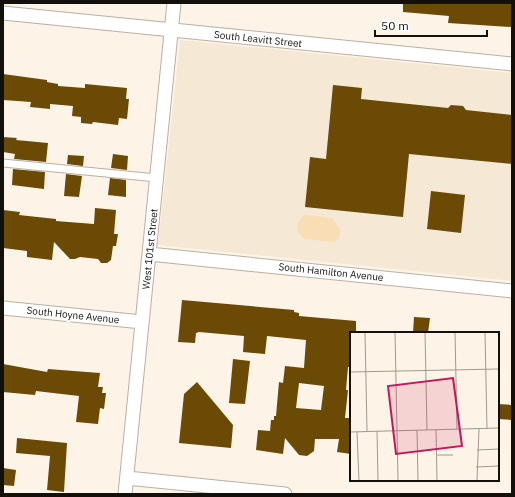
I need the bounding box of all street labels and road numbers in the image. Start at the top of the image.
street label: South Leavitt Street [213,28,303,50]
street label: West 101st Street [139,208,161,290]
street label: South Hamilton Avenue [278,260,385,284]
street label: South Hoyne Avenue [26,304,121,326]

